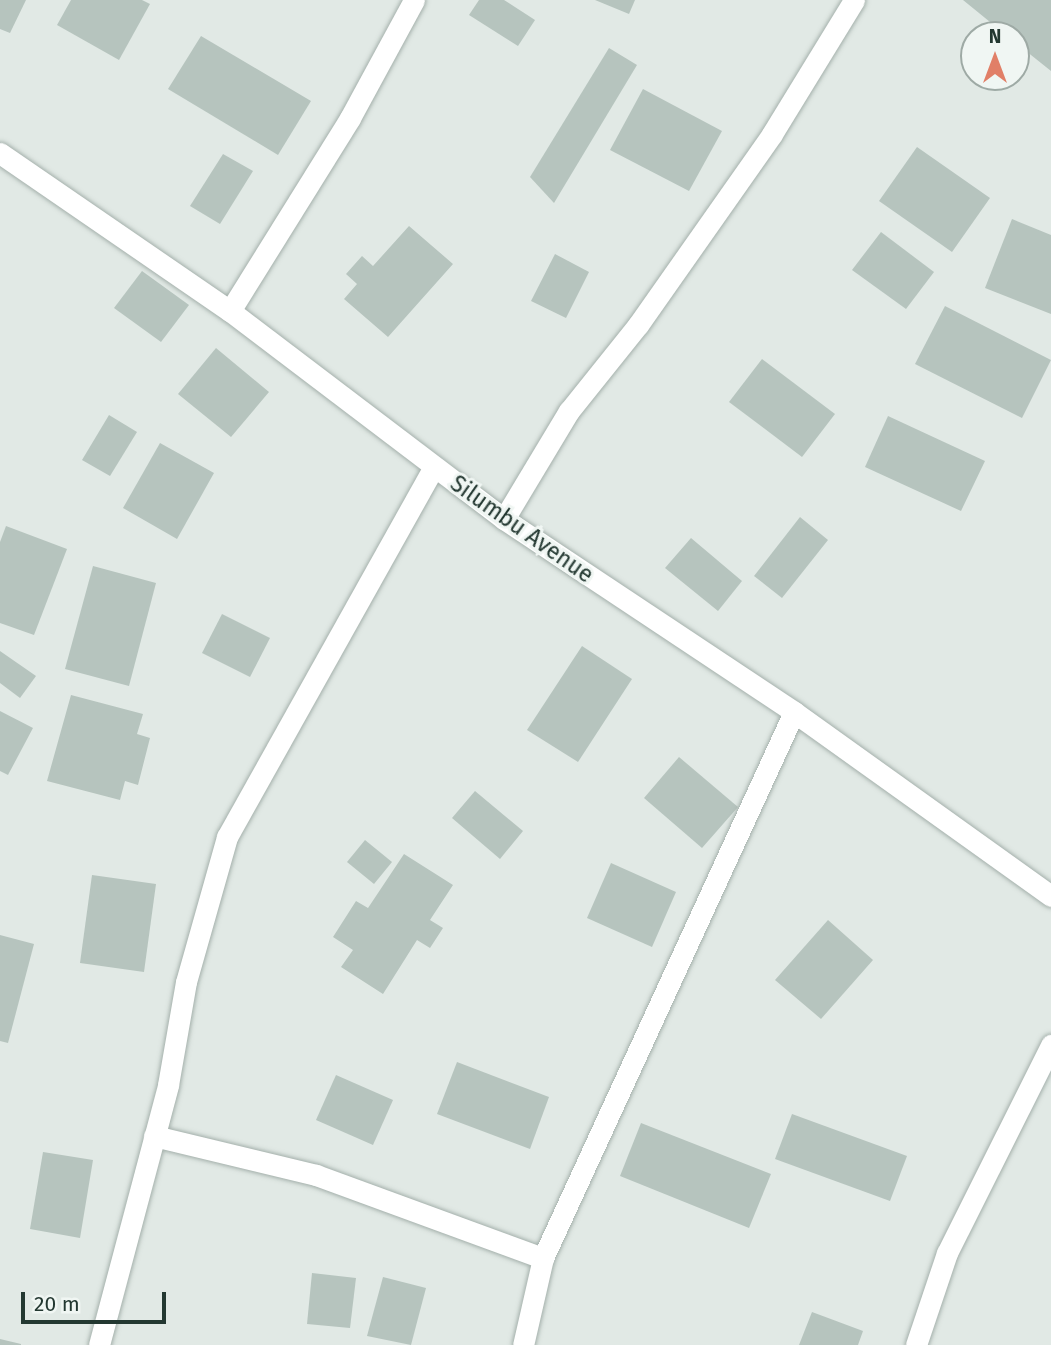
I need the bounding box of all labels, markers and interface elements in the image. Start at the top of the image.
north arrow [960,21,1030,91]
text: N [989,25,1001,48]
street label: Silumbu Avenue [445,469,599,589]
scale bar [24,1278,170,1322]
text: 20 m [34,1291,80,1317]

